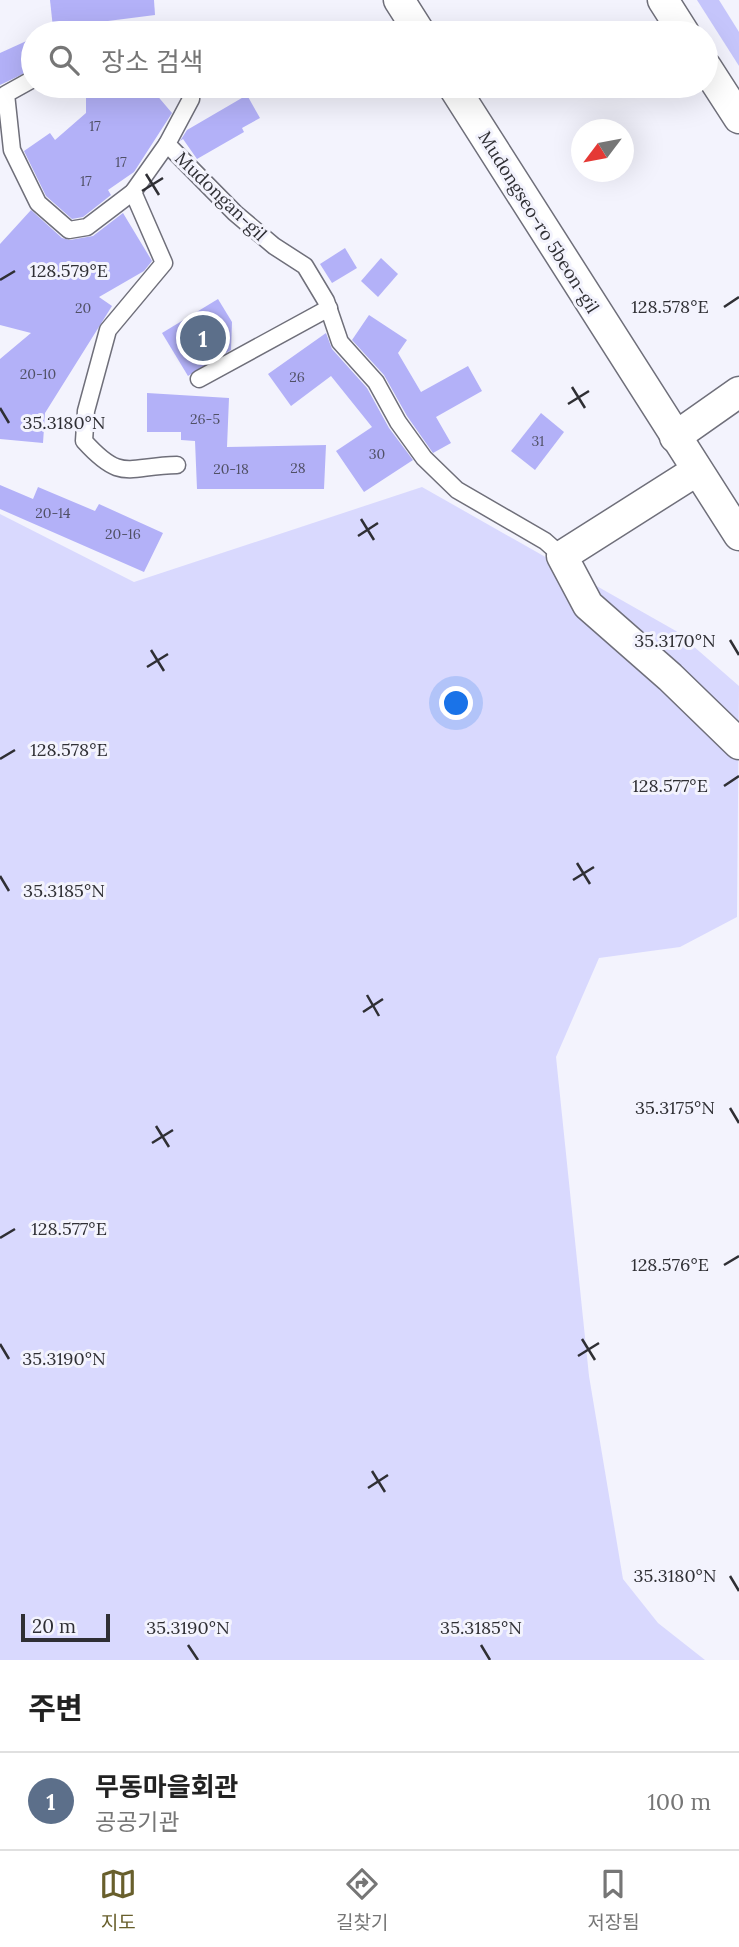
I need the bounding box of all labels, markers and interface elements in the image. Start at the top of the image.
search box [21,21,718,98]
icon: search [45,41,83,79]
text: 장소 검색 [101,45,204,78]
house number: 17 [89,117,101,135]
north arrow [571,119,634,182]
street label: Mudongseo-ro 5beon-gil [474,127,605,317]
street label: Mudongan-gil [170,146,272,246]
house number: 17 [115,153,127,171]
house number: 17 [80,172,92,190]
text: 128.579°E [30,259,108,282]
text: 128.578°E [631,295,709,318]
house number: 20 [75,299,91,317]
pin: 1 [180,312,226,364]
house number: 20-10 [20,365,56,383]
house number: 26 [289,368,305,386]
house number: 26-5 [190,410,220,428]
text: 35.3180°N [22,411,106,434]
house number: 31 [532,432,544,450]
house number: 30 [369,445,385,463]
house number: 28 [290,459,306,477]
house number: 20-18 [213,460,249,478]
house number: 20-14 [35,504,71,522]
house number: 20-16 [105,525,141,543]
text: 35.3170°N [634,629,716,652]
your location [439,686,473,720]
text: 128.578°E [30,738,108,761]
text: 128.577°E [632,774,708,797]
text: 35.3185°N [23,879,105,902]
text: 35.3175°N [635,1096,715,1119]
text: 128.577°E [31,1217,107,1240]
text: 128.576°E [631,1253,709,1276]
text: 35.3190°N [22,1347,106,1370]
text: 35.3180°N [633,1564,717,1587]
scale bar [21,1611,110,1643]
text: 20 m [32,1614,76,1638]
text: 35.3190°N [146,1616,230,1639]
text: 35.3185°N [440,1616,522,1639]
text: 주변 [28,1689,83,1727]
text: 무동마을회관 [95,1770,239,1803]
text: 1 [46,1787,56,1816]
text: 100 m [647,1787,711,1816]
text: 공공기관 [95,1807,180,1836]
tab: 지도 [99,1865,137,1934]
tab: 길찾기 [336,1865,388,1934]
tab: 저장됨 [587,1865,640,1934]

